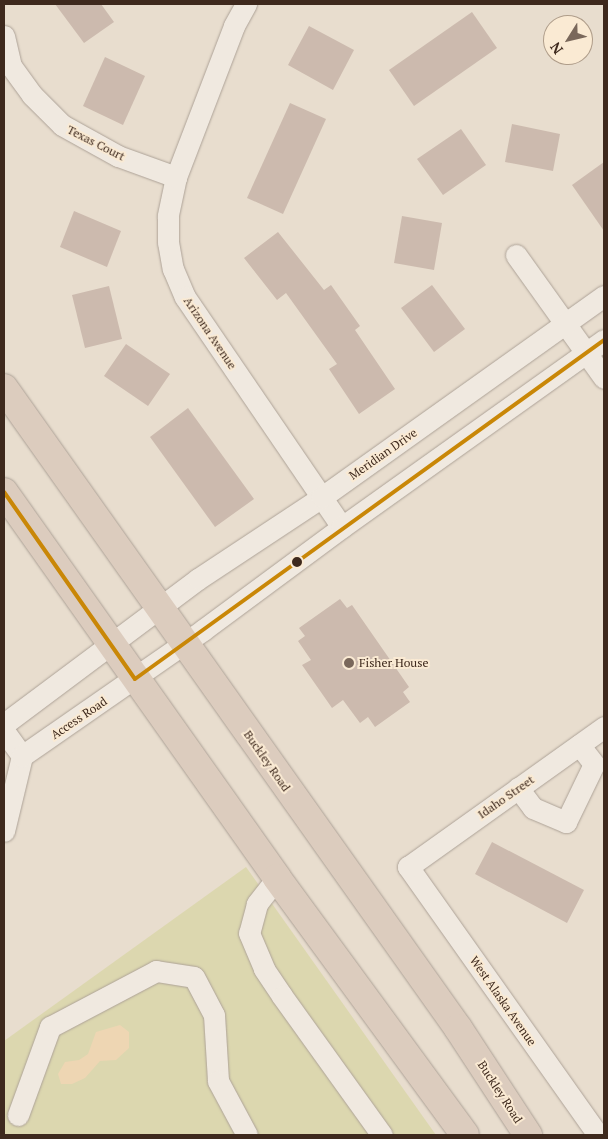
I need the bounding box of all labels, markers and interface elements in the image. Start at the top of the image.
north arrow [543,15,593,65]
text: N [545,39,567,58]
street label: Texas Court [65,122,127,164]
street label: Arizona Avenue [181,294,239,372]
street label: Meridian Drive [346,425,420,483]
unlabelled marker [292,557,302,567]
place label: Fisher House [359,656,428,670]
marker: Fisher House [343,657,355,669]
street label: Access Road [48,694,110,742]
street label: Buckley Road [241,728,293,794]
street label: Idaho Street [475,772,537,822]
street label: West Alaska Avenue [467,953,539,1049]
street label: Buckley Road [475,1058,525,1126]

